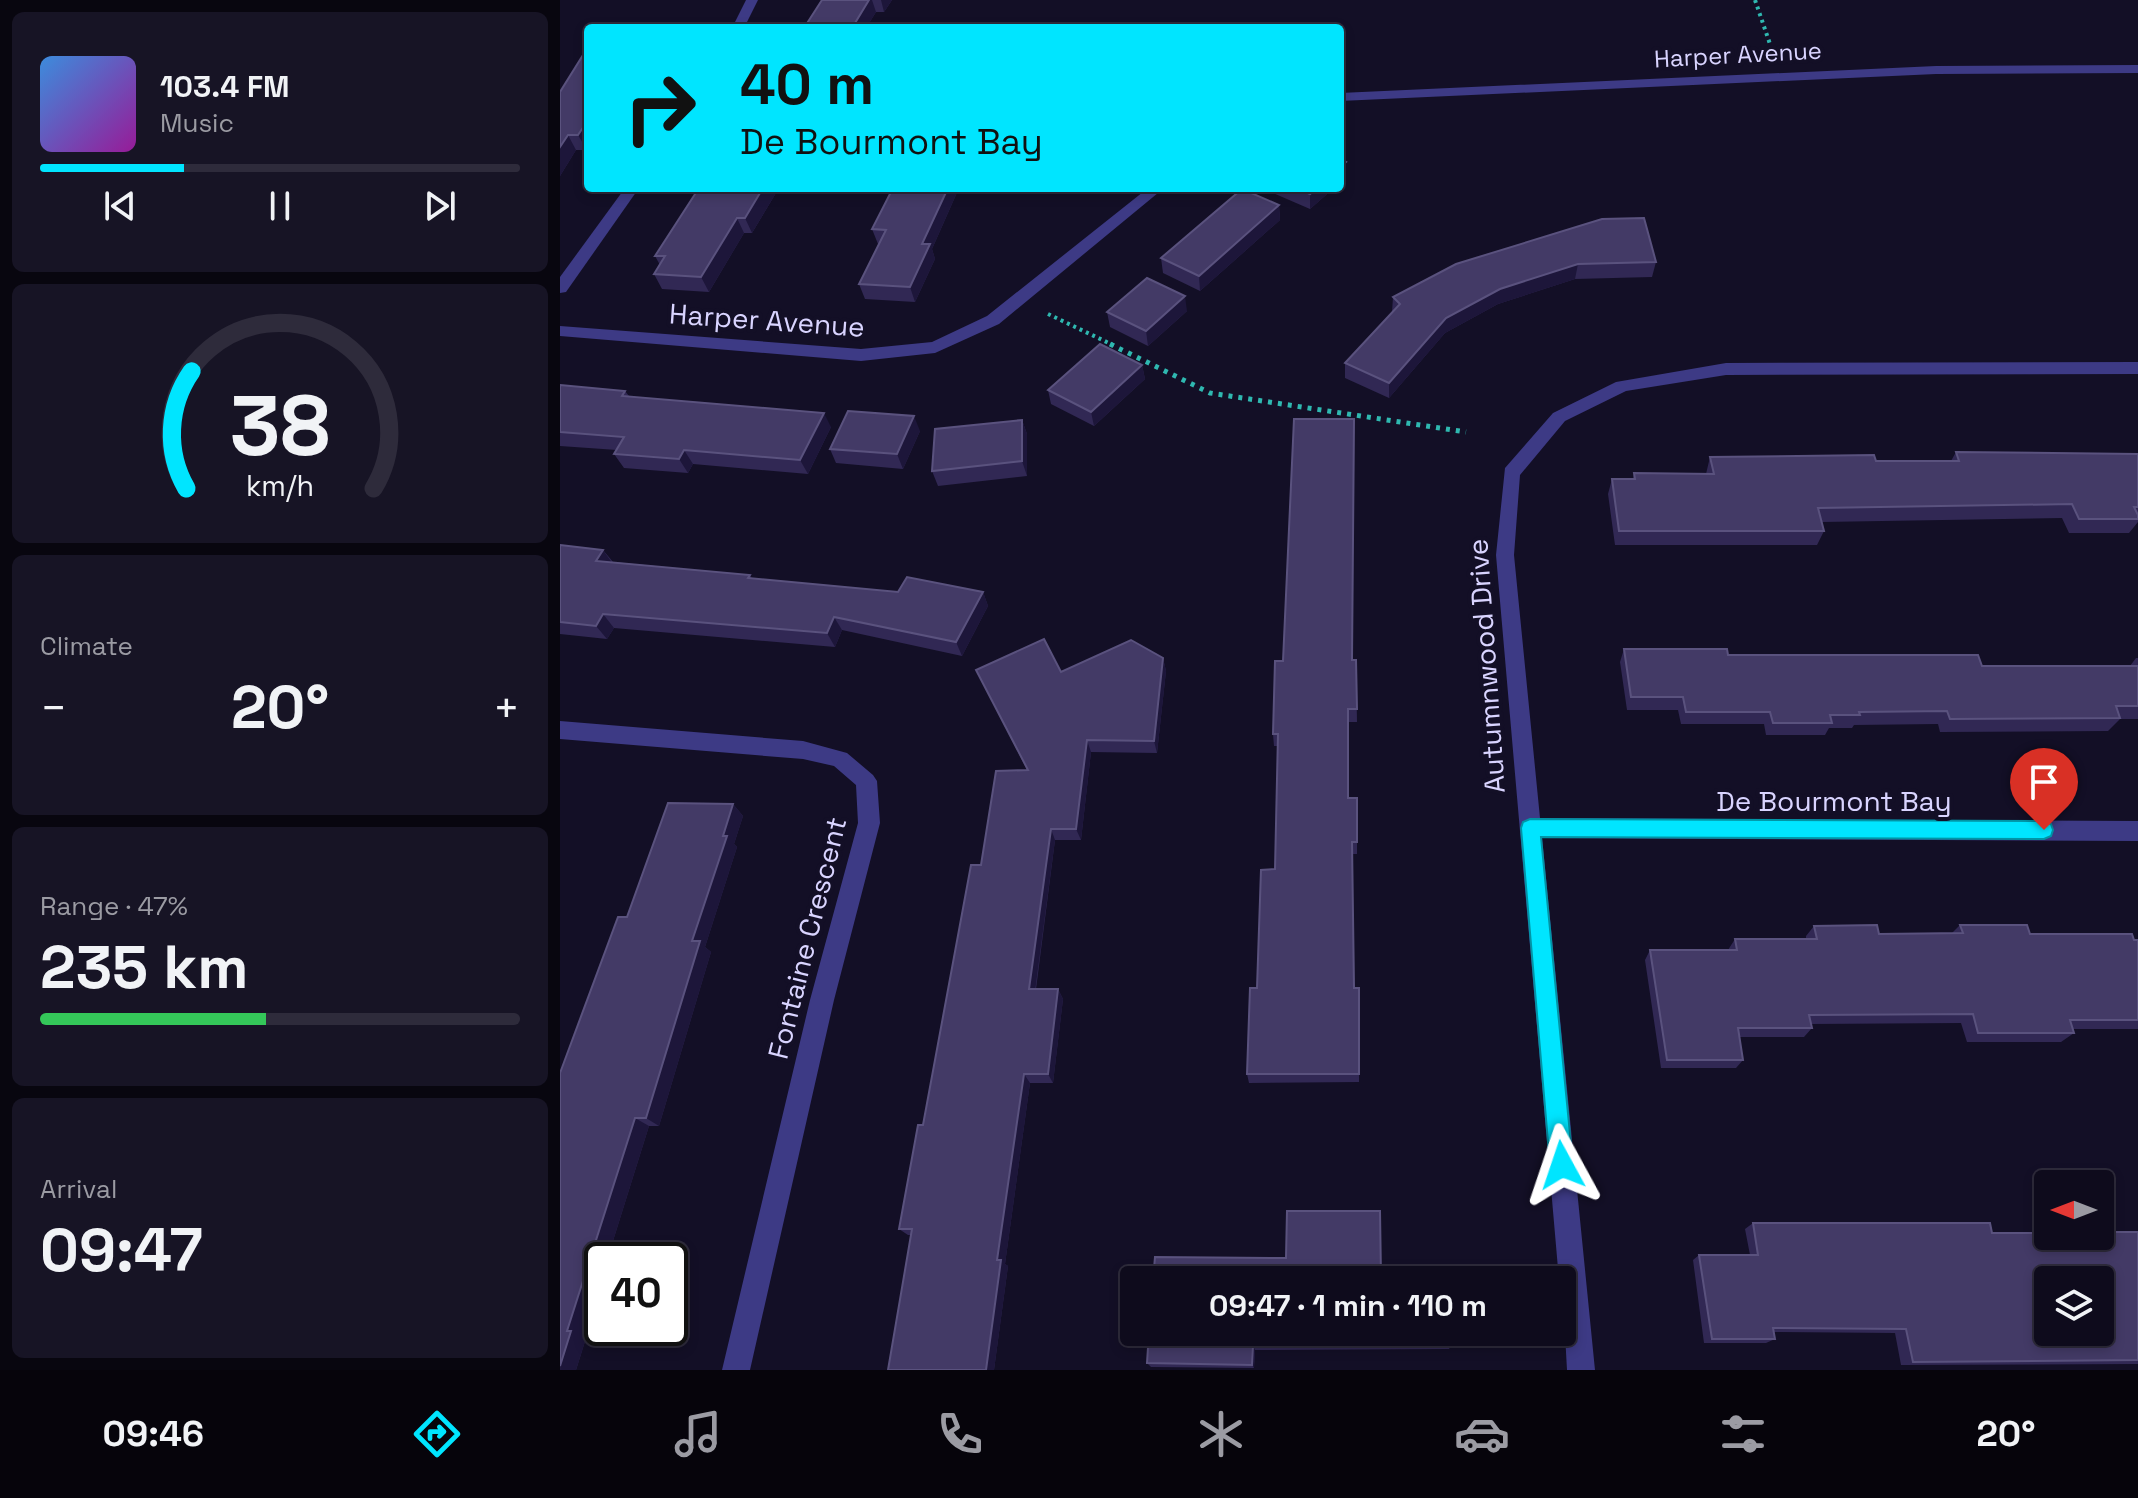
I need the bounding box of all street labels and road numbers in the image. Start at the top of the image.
street label: Harper Avenue [1653,35,1823,74]
street label: Harper Avenue [668,295,866,345]
street label: Autumnwood Drive [1459,538,1513,794]
street label: De Bourmont Bay [1716,783,1952,819]
street label: Fontaine Crescent [760,813,854,1063]

